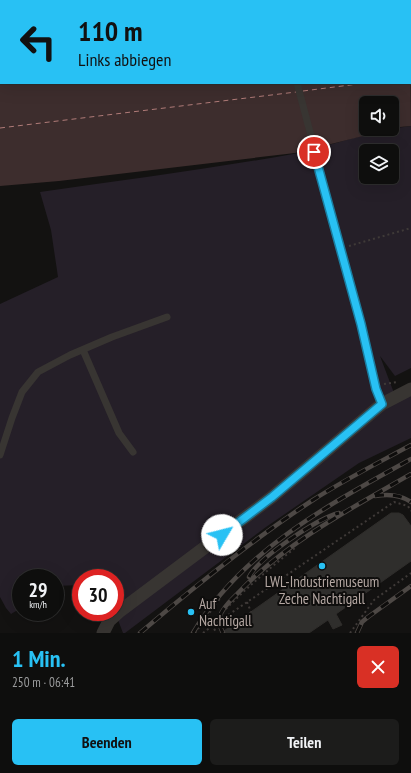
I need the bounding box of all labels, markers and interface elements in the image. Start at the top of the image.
text: 110 m [78,12,142,49]
icon: left [12,16,64,68]
text: Links abbiegen [78,48,171,71]
map controls [359,96,399,184]
button: sound [359,96,399,136]
pin [297,135,331,169]
icon: arrive [303,141,325,163]
button: layers [359,144,399,184]
position arrow [201,514,243,556]
marker: LWL-Industriemuseum Zeche Nachtigall [317,561,327,571]
speed limit sign: 30 [72,569,124,621]
place label: LWL-Industriemuseum Zeche Nachtigall [265,572,379,608]
text: 29 [28,577,48,603]
place label: Auf Nachtigall [199,594,252,630]
text: km/h [29,598,47,611]
marker: Auf Nachtigall [186,607,196,617]
text: 1 Min. [12,643,66,674]
button: close [357,646,399,688]
text: 250 m · 06:41 [12,674,75,691]
button: Beenden [12,719,202,765]
button: Teilen [210,719,399,765]

